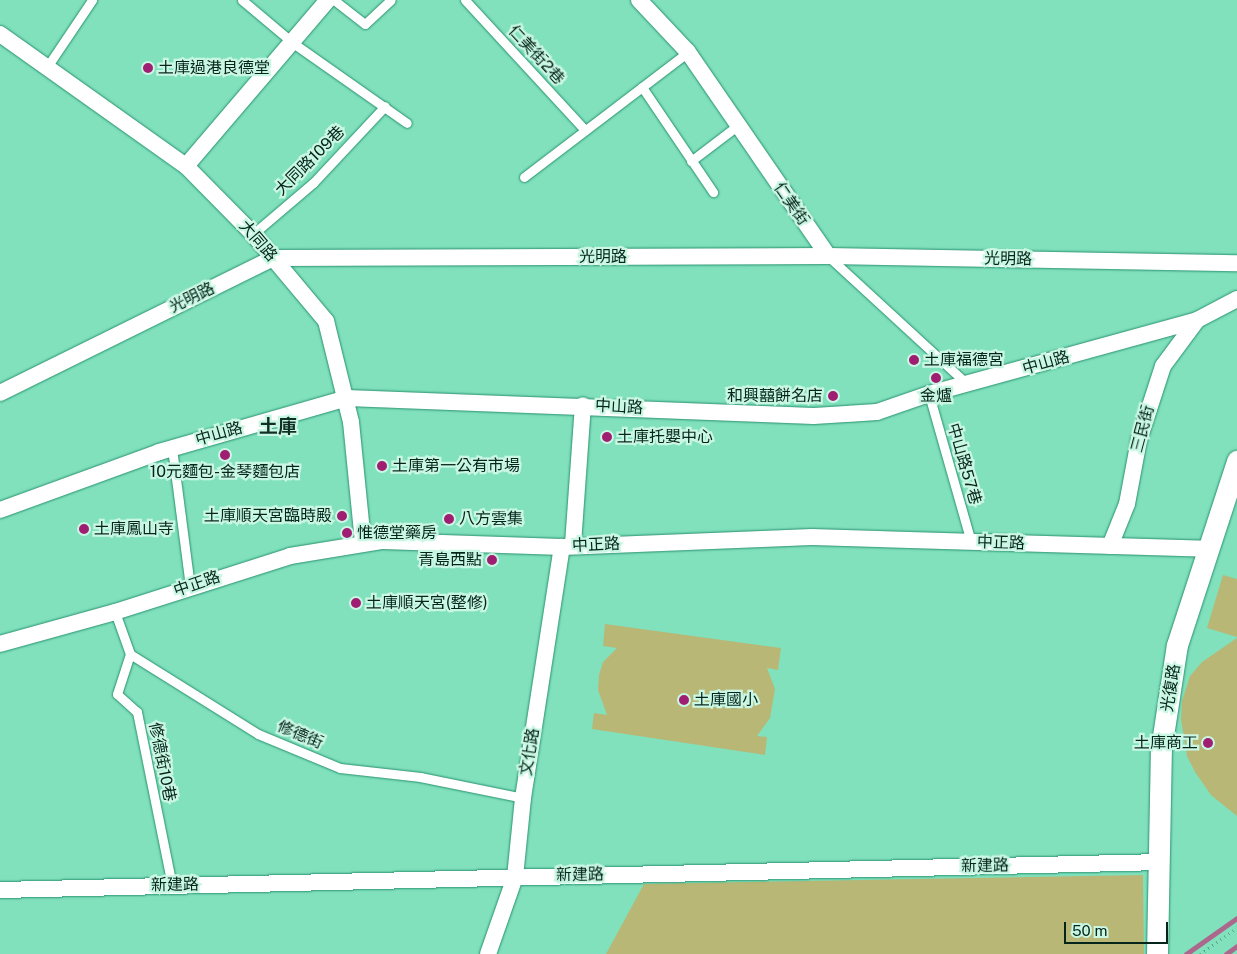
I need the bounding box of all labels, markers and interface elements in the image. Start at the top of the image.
street label: 仁美街2巷 [504,22,568,88]
place label: 土庫過港良德堂 [158,58,270,78]
marker: 土庫過港良德堂 [142,62,154,74]
street label: 大同路109巷 [271,122,349,200]
street label: 仁美街 [769,179,813,229]
street label: 大同路 [235,217,281,265]
street label: 光明路 [579,247,627,267]
street label: 光明路 [984,249,1032,269]
street label: 光明路 [166,279,218,317]
street label: 中山路 [1020,347,1072,379]
place label: 土庫福德宮 [924,350,1004,370]
marker: 土庫福德宮 [908,354,920,366]
marker: 金爐 [930,372,942,384]
place label: 和興囍餅名店 [727,386,823,406]
place label: 金爐 [920,386,952,406]
marker: 和興囍餅名店 [827,390,839,402]
street label: 中山路 [595,396,643,418]
street label: 三民街 [1128,403,1158,455]
district label: 土庫 [259,416,297,438]
street label: 中山路 [193,418,245,450]
street label: 中山路57巷 [943,421,985,507]
place label: 土庫托嬰中心 [617,427,713,447]
marker: 土庫托嬰中心 [601,431,613,443]
marker: 10元麵包-金琴麵包店 [219,449,231,461]
place label: 土庫第一公有市場 [392,456,520,476]
marker: 土庫第一公有市場 [376,460,388,472]
place label: 10元麵包-金琴麵包店 [150,462,300,482]
place label: 土庫順天宮臨時殿 [204,506,332,526]
place label: 八方雲集 [459,509,523,529]
marker: 土庫順天宮臨時殿 [336,510,348,522]
marker: 八方雲集 [443,513,455,525]
place label: 土庫鳳山寺 [94,519,174,539]
marker: 土庫鳳山寺 [78,523,90,535]
place label: 惟德堂藥房 [357,523,437,543]
marker: 惟德堂藥房 [341,527,353,539]
street label: 中正路 [977,533,1025,553]
street label: 中正路 [572,534,620,556]
place label: 青島西點 [418,550,482,570]
marker: 青島西點 [486,554,498,566]
street label: 中正路 [171,567,223,601]
place label: 土庫順天宮(整修) [366,593,488,613]
marker: 土庫順天宮(整修) [350,597,362,609]
street label: 光復路 [1158,663,1184,713]
place label: 土庫國小 [694,690,758,710]
marker: 土庫國小 [678,694,690,706]
street label: 修德街 [274,717,326,753]
street label: 修德街10巷 [145,721,179,803]
street label: 文化路 [517,727,543,777]
place label: 土庫商工 [1134,733,1198,753]
marker: 土庫商工 [1202,737,1214,749]
street label: 新建路 [961,856,1009,876]
street label: 新建路 [556,865,604,885]
street label: 新建路 [151,875,199,895]
scale bar [1067,912,1171,944]
text: 50 m [1072,922,1107,939]

